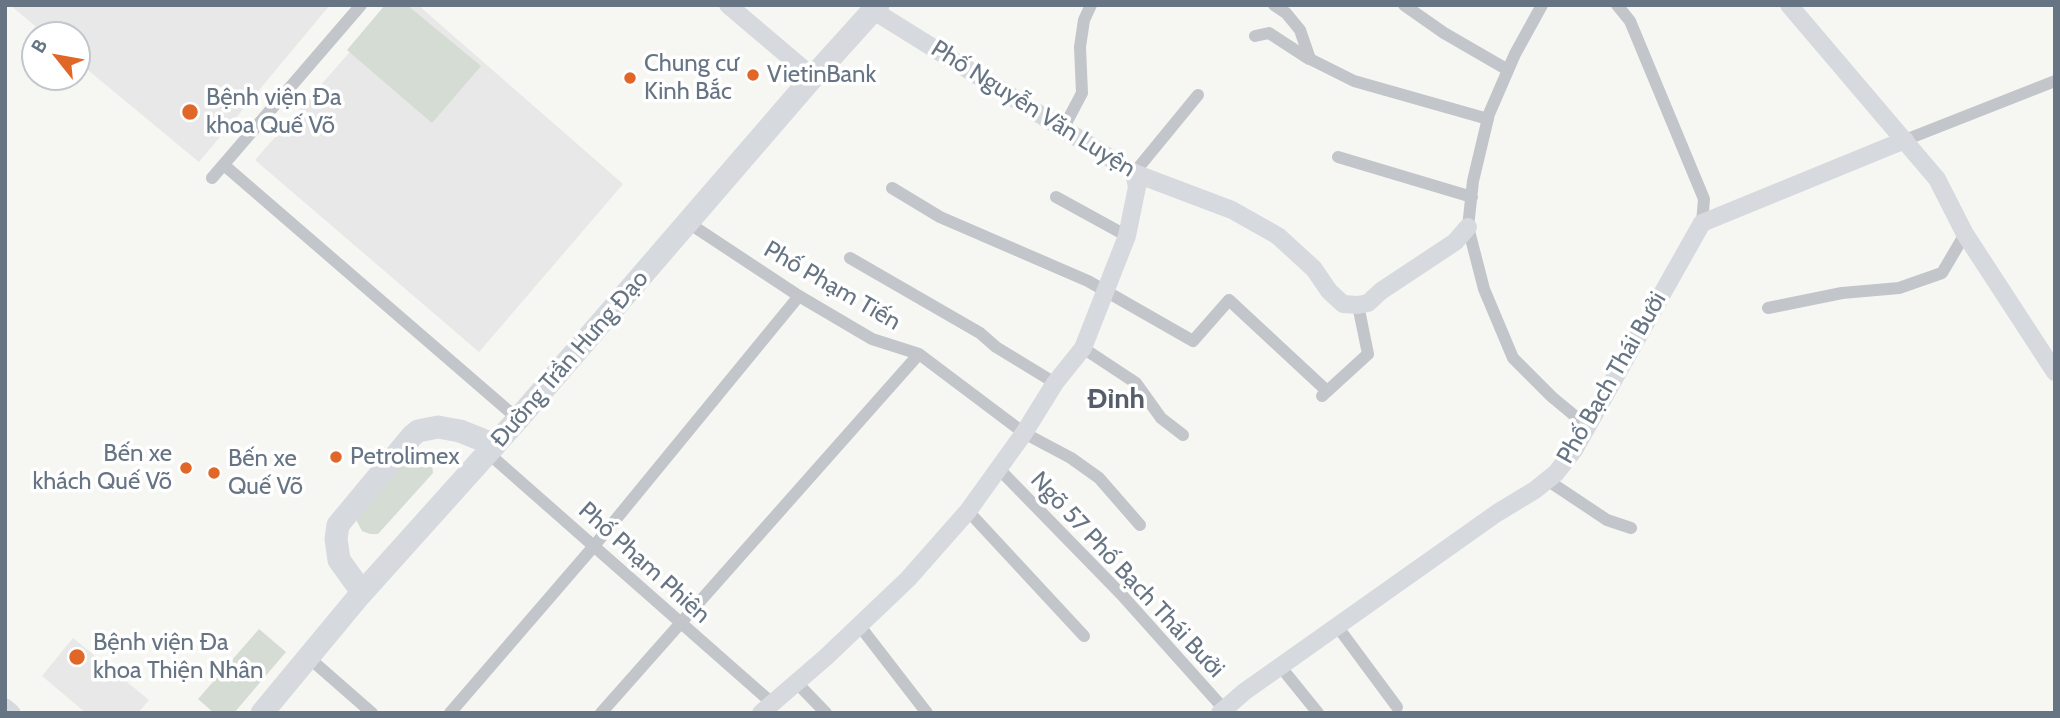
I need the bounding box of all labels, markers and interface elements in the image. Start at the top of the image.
north arrow [21,21,91,91]
street label: Phố Nguyễn Văn Luyện [926,34,1140,184]
text: B [26,35,52,57]
place label: Chung cư Kinh Bắc [644,50,739,106]
place label: VietinBank [767,61,876,89]
marker: VietinBank [745,67,761,83]
marker: Chung cư Kinh Bắc [622,70,638,86]
place label: Bệnh viện Đa khoa Quế Võ [206,84,341,140]
marker: Bệnh viện Đa khoa Quế Võ [180,102,200,122]
street label: Phố Phạm Tiến [758,235,906,337]
street label: Đường Trần Hưng Đạo [485,265,655,453]
street label: Phố Bạch Thái Bưởi [1551,287,1673,469]
district label: Đỉnh [1087,383,1145,417]
place label: Bến xe khách Quế Võ [32,440,172,496]
place label: Petrolimex [350,443,460,471]
place label: Bến xe Quế Võ [228,445,303,501]
marker: Petrolimex [328,449,344,465]
marker: Bến xe khách Quế Võ [178,460,194,476]
marker: Bến xe Quế Võ [206,465,222,481]
street label: Ngõ 57 Phố Bạch Thái Bưởi [1024,466,1230,684]
street label: Phố Phạm Phiên [572,496,716,630]
place label: Bệnh viện Đa khoa Thiện Nhân [93,629,263,685]
marker: Bệnh viện Đa khoa Thiện Nhân [67,647,87,667]

